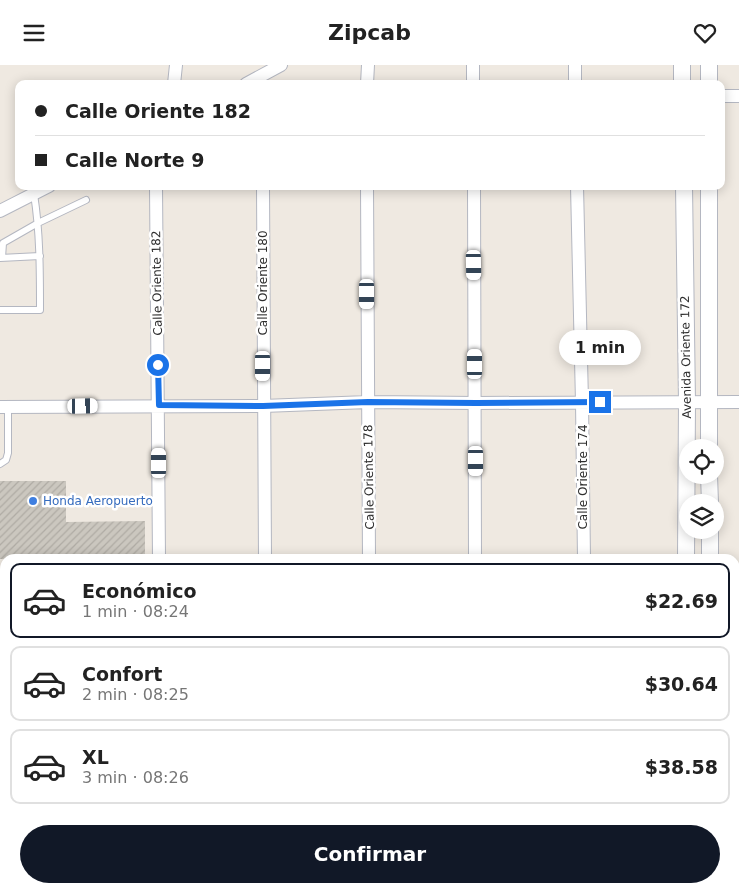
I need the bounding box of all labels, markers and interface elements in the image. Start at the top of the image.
icon: menu [20,19,48,47]
icon: heart [691,19,719,47]
text: Zipcab [328,20,411,45]
text: Calle Oriente 182 [65,100,251,122]
text: Calle Norte 9 [65,149,204,171]
street label: Calle Oriente 182 [149,230,165,336]
street label: Calle Oriente 180 [256,230,270,336]
car [466,250,481,280]
car [359,279,374,309]
street label: Avenida Oriente 172 [678,295,694,419]
callout: 1 min [559,329,641,365]
text: 1 min [575,338,625,357]
car [467,349,482,379]
car [255,351,270,381]
route start [147,354,169,376]
route end [589,391,611,413]
car [67,398,98,414]
street label: Calle Oriente 178 [361,424,377,530]
street label: Calle Oriente 174 [576,424,590,530]
map controls [679,439,724,539]
button: locate [679,439,724,484]
car [468,446,483,476]
car [151,448,166,478]
place label: Honda Aeropuerto [43,494,153,508]
button: layers [679,494,724,539]
marker: Honda Aeropuerto [27,495,39,507]
icon: car [22,578,67,623]
text: Económico [82,580,197,602]
text: $22.69 [645,590,718,612]
text: 1 min · 08:24 [82,602,189,621]
icon: car [22,661,67,706]
text: Confort [82,663,162,685]
text: $30.64 [645,673,718,695]
text: 2 min · 08:25 [82,685,189,704]
icon: car [22,744,67,789]
text: XL [82,746,109,768]
text: $38.58 [645,756,718,778]
text: 3 min · 08:26 [82,768,189,787]
button: Confirmar [20,825,720,883]

